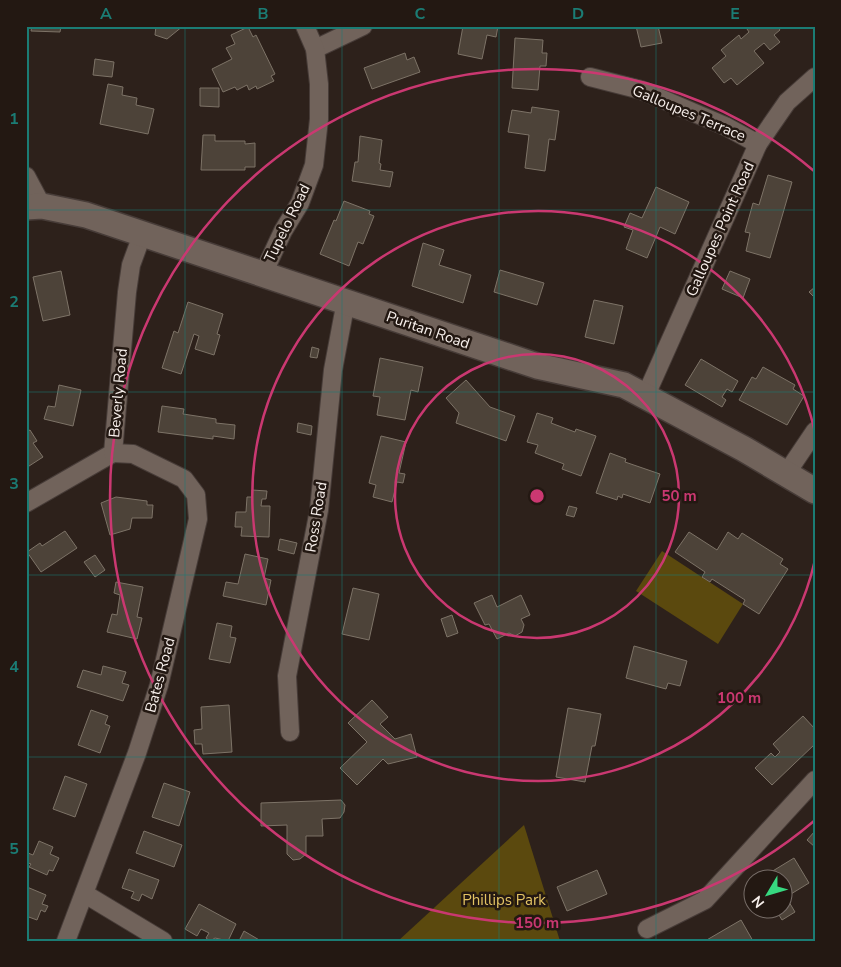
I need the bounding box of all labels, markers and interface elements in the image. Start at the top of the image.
text: A [100,3,112,25]
text: B [257,3,269,25]
text: C [415,3,426,25]
text: D [572,3,584,25]
text: E [730,3,740,25]
street label: Galloupes Terrace [629,80,749,146]
text: 1 [9,108,19,130]
street label: Galloupes Point Road [681,158,759,300]
street label: Tupelo Road [259,181,315,265]
text: 2 [9,291,19,313]
street label: Puritan Road [384,306,472,354]
street label: Beverly Road [104,347,132,439]
text: 3 [9,473,19,495]
street label: Ross Road [301,480,331,554]
text: 50 m [661,486,697,506]
centre of rings [528,487,546,505]
street label: Bates Road [140,635,180,715]
text: 4 [9,656,19,678]
text: 100 m [717,688,761,708]
text: 5 [9,838,19,860]
north arrow [744,870,794,920]
park label: Phillips Park [462,890,546,910]
text: N [747,892,769,912]
text: 150 m [515,913,559,933]

